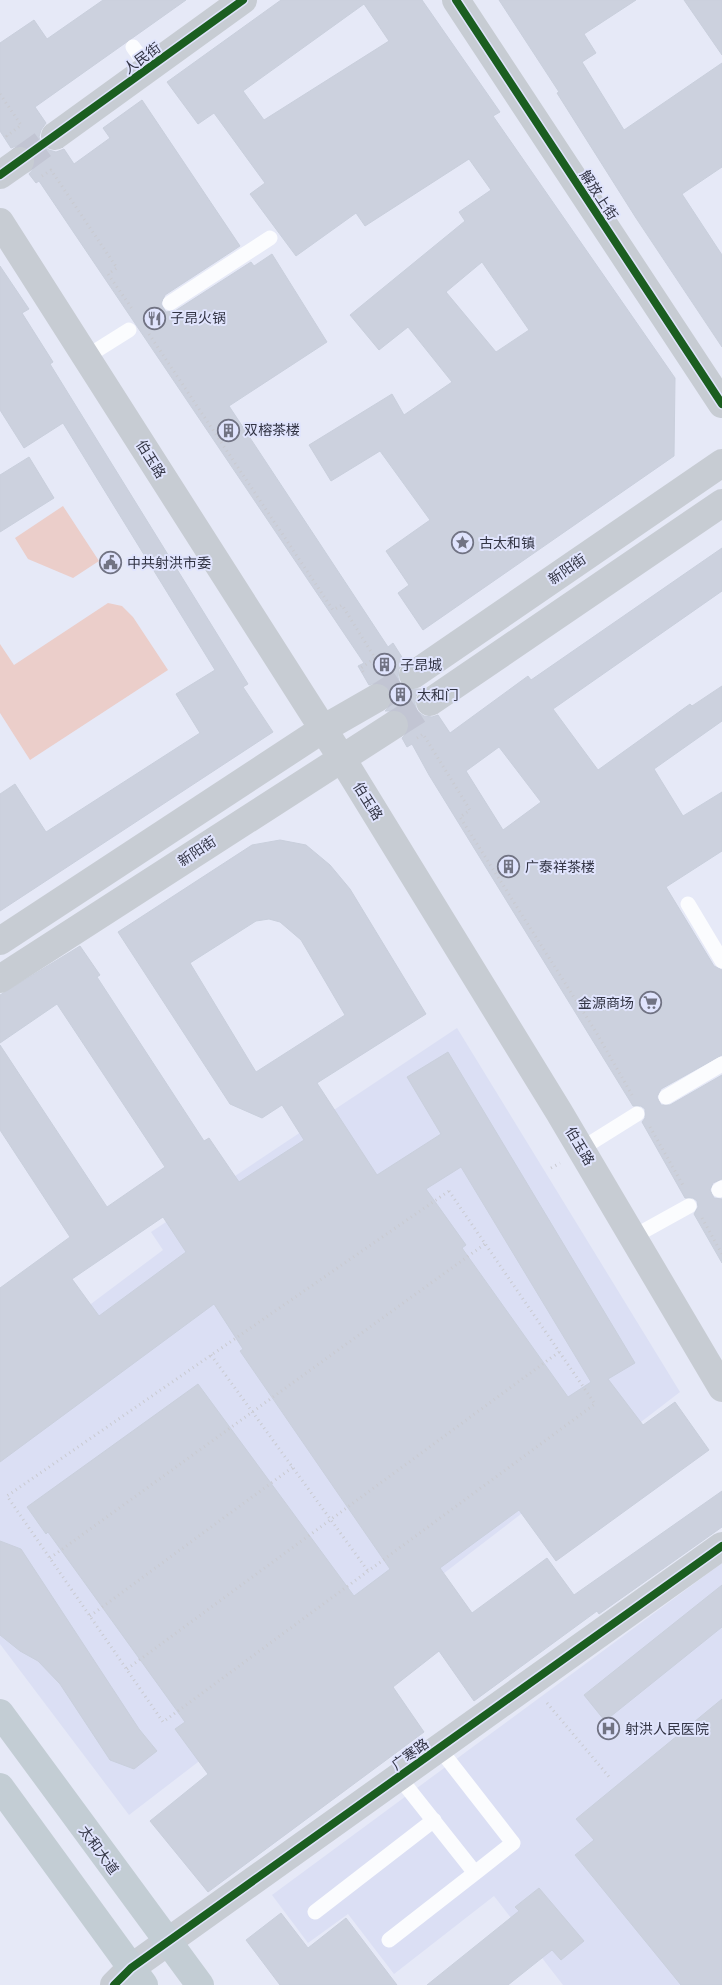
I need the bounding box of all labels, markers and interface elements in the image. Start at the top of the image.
street label: 人民街 [120,38,164,77]
street label: 解放上街 [577,167,622,223]
restaurant icon: 子昂火锅 [142,306,166,330]
place label: 子昂火锅 [170,309,226,326]
building icon: 双榕茶楼 [216,418,240,442]
place label: 双榕茶楼 [244,421,300,438]
street label: 伯玉路 [133,436,170,481]
place icon: 古太和镇 [451,531,475,555]
place label: 古太和镇 [479,534,535,551]
street label: 新阳街 [545,550,589,587]
public building icon: 中共射洪市委 [99,551,123,575]
place label: 中共射洪市委 [127,554,211,571]
building icon: 子昂城 [372,653,396,677]
place label: 子昂城 [400,656,442,673]
building icon: 太和门 [389,683,413,707]
place label: 太和门 [417,686,459,703]
street label: 伯玉路 [350,778,387,823]
street label: 新阳街 [174,832,219,869]
building icon: 广泰祥茶楼 [497,855,521,879]
place label: 广泰祥茶楼 [525,858,595,875]
supermarket icon: 金源商场 [638,991,662,1015]
place label: 金源商场 [578,994,634,1011]
street label: 伯玉路 [562,1123,599,1168]
hospital icon: 射洪人民医院 [597,1717,621,1741]
place label: 射洪人民医院 [625,1720,709,1737]
street label: 广寒路 [388,1734,432,1773]
street label: 太和大道 [76,1822,123,1877]

